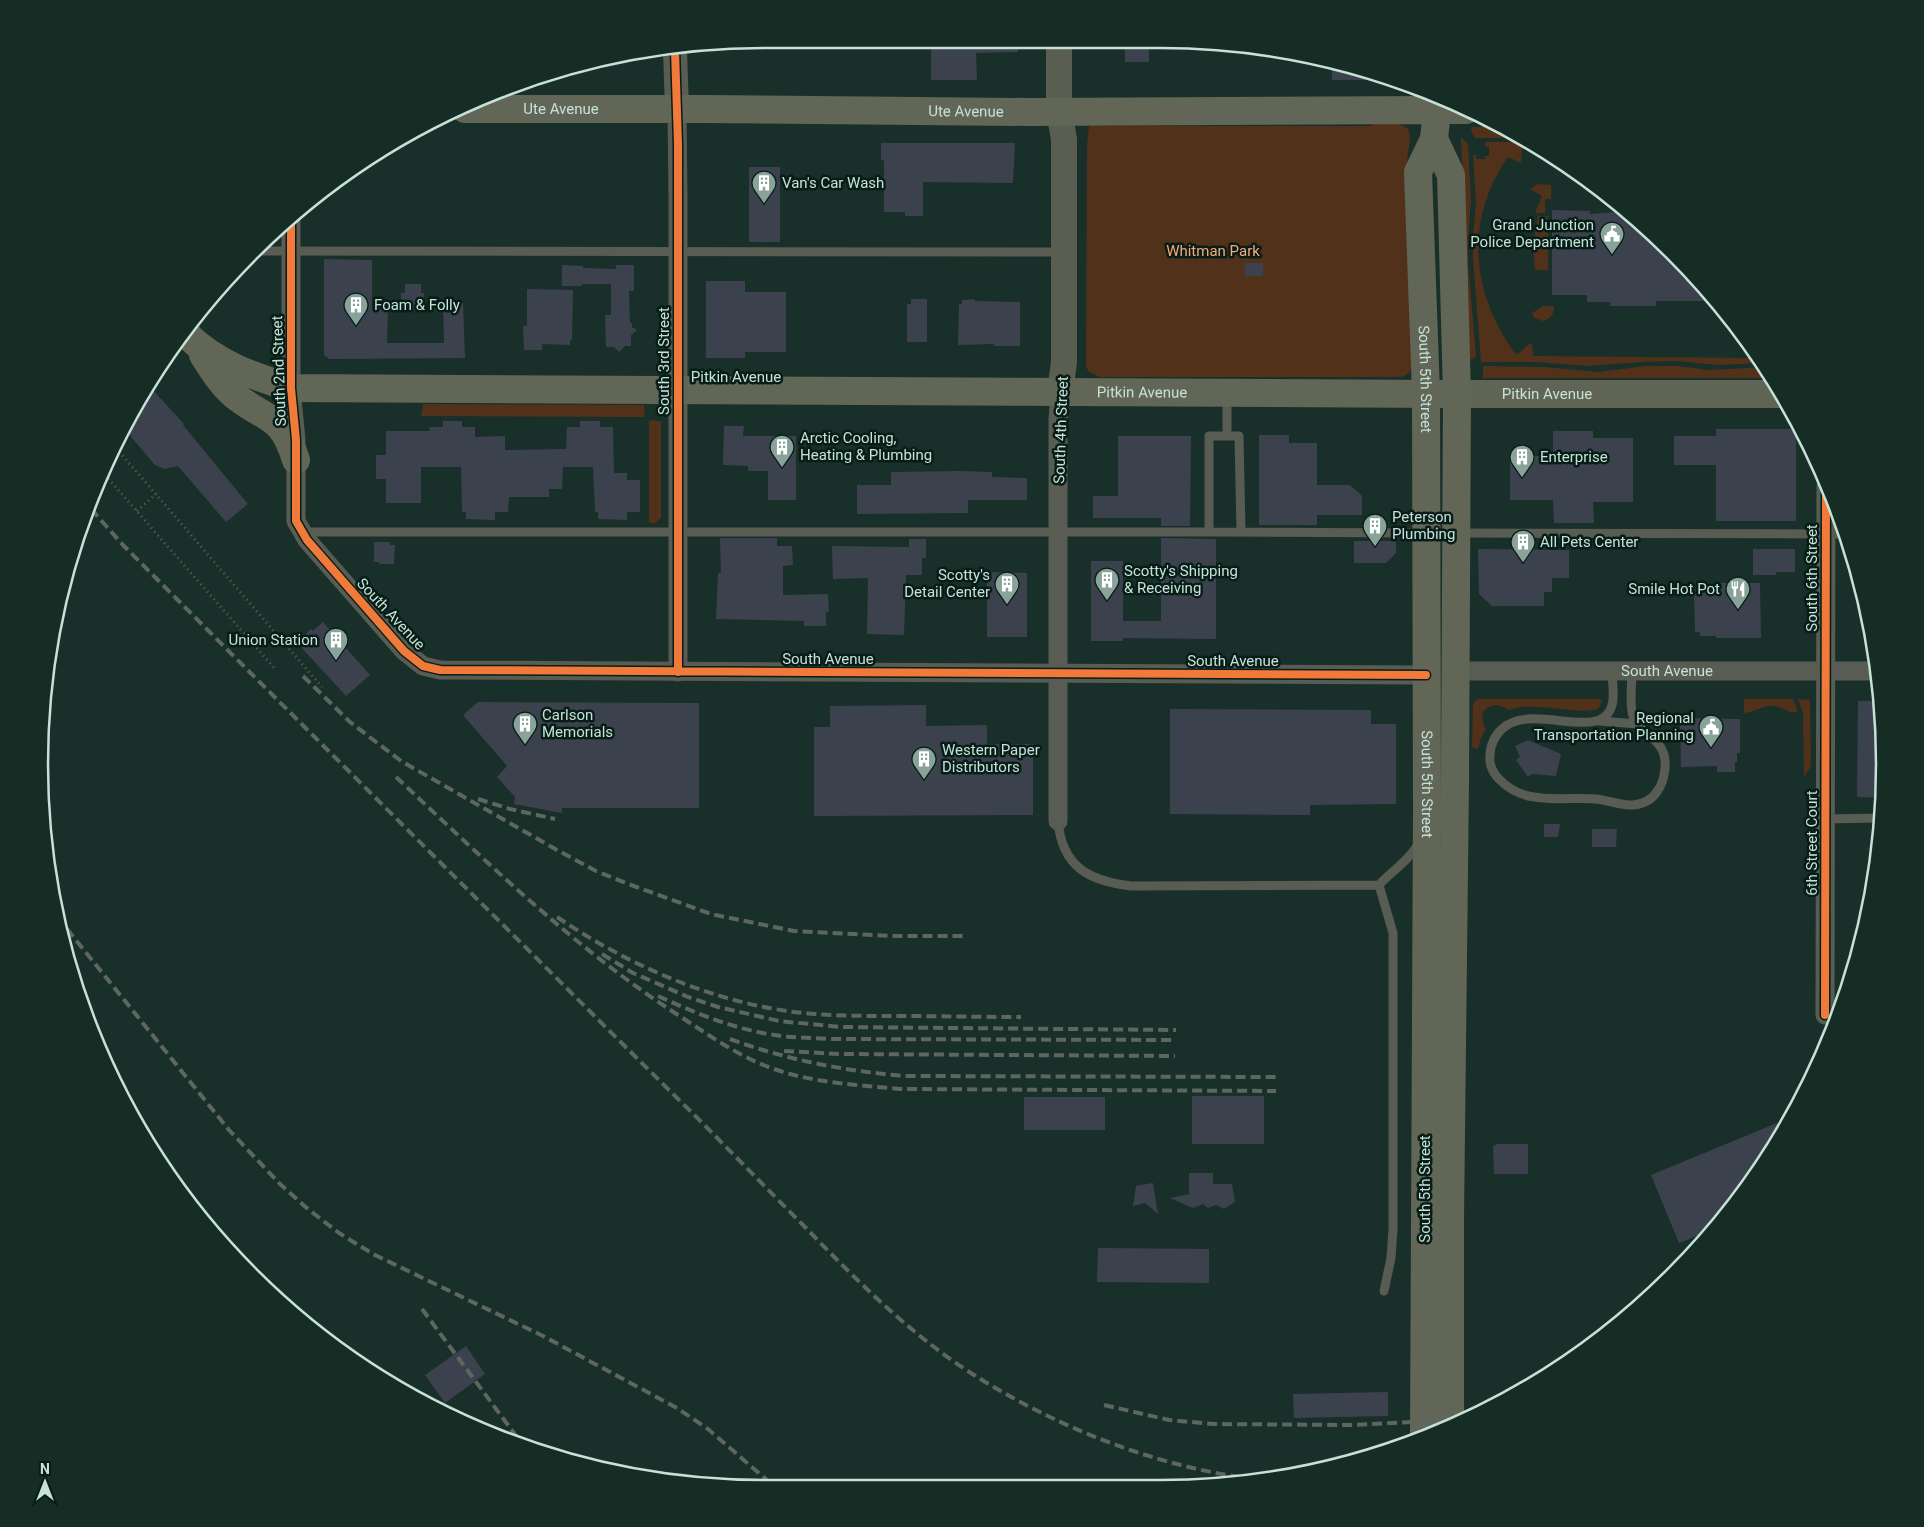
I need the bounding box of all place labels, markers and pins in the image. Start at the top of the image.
building icon: Van's Car Wash [751,170,777,204]
place label: Van's Car Wash [782,174,884,192]
place label: Grand Junction Police Department [1470,216,1594,251]
public building icon: Grand Junction Police Department [1599,221,1625,255]
building icon: Foam & Folly [343,292,369,326]
place label: Foam & Folly [374,296,460,314]
place label: Arctic Cooling, Heating & Plumbing [800,429,932,464]
building icon: Arctic Cooling, Heating & Plumbing [769,434,795,468]
building icon: Enterprise [1509,444,1535,478]
place label: Enterprise [1540,448,1608,466]
place label: Peterson Plumbing [1392,508,1455,543]
building icon: Peterson Plumbing [1362,513,1388,547]
building icon: All Pets Center [1510,529,1536,563]
place label: All Pets Center [1540,533,1638,551]
place label: Scotty's Shipping & Receiving [1124,562,1238,597]
place label: Scotty's Detail Center [904,566,990,601]
building icon: Scotty's Shipping & Receiving [1094,567,1120,601]
building icon: Scotty's Detail Center [994,571,1020,605]
restaurant icon: Smile Hot Pot [1725,576,1751,610]
place label: Smile Hot Pot [1628,580,1720,598]
building icon: Union Station [323,627,349,661]
place label: Union Station [228,631,318,649]
place label: Carlson Memorials [542,706,613,741]
place label: Regional Transportation Planning [1534,709,1694,744]
building icon: Carlson Memorials [512,711,538,745]
public building icon: Regional Transportation Planning [1698,714,1724,748]
place label: Western Paper Distributors [942,741,1040,776]
building icon: Western Paper Distributors [911,746,937,780]

